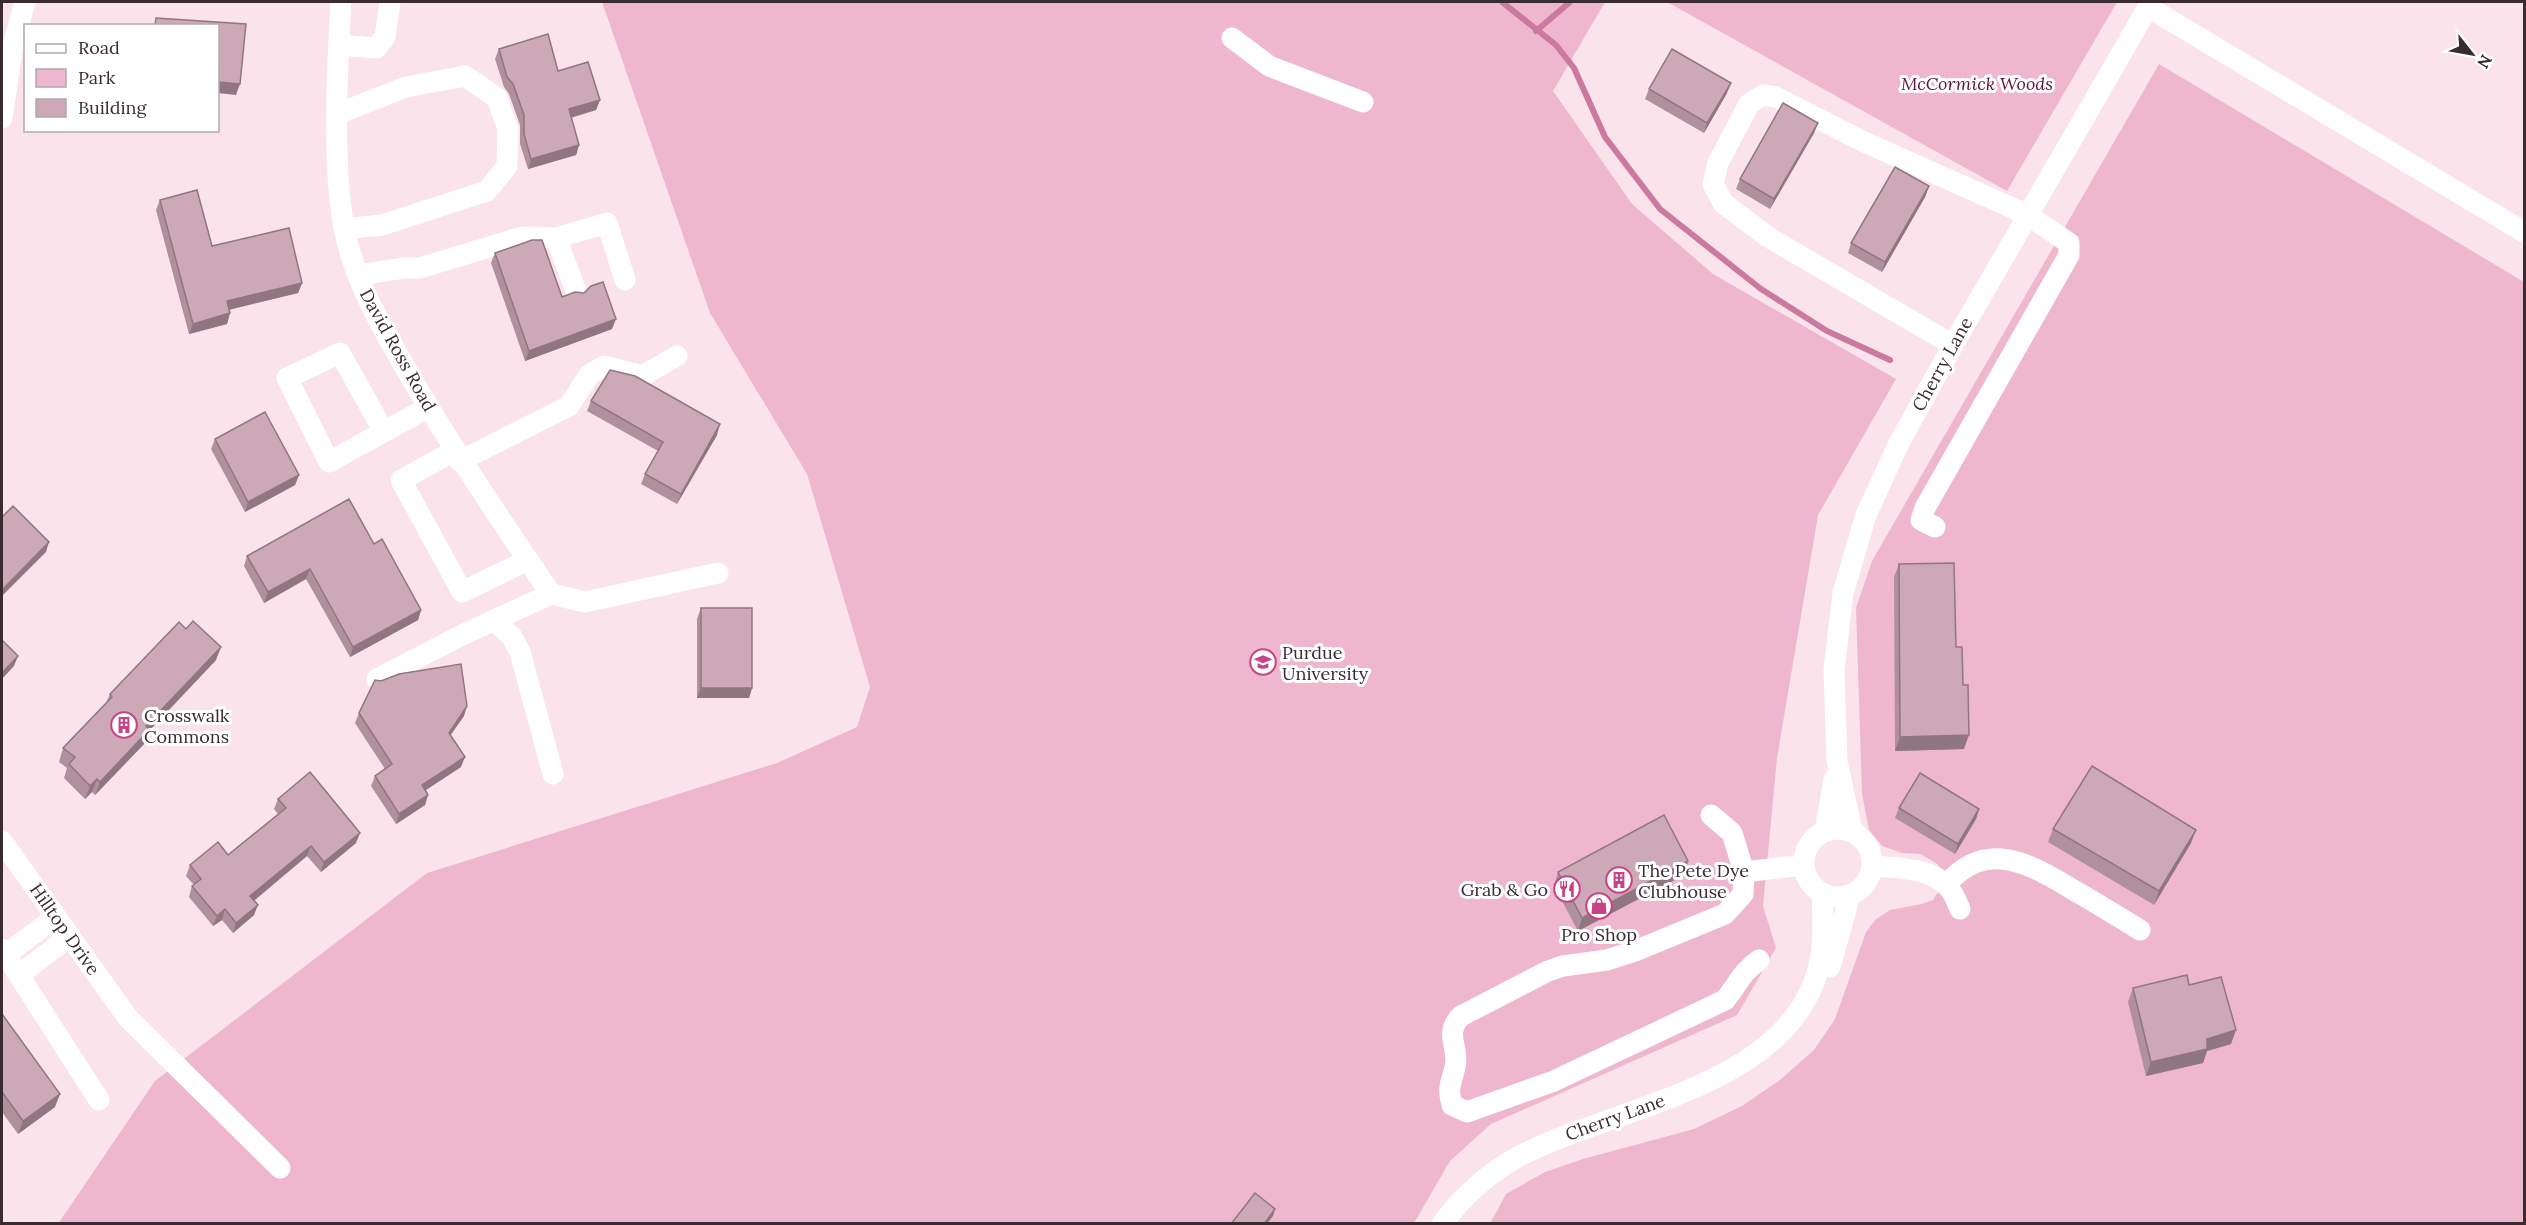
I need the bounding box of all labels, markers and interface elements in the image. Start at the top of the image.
legend [24,24,219,132]
north arrow [2442,24,2502,84]
text: Road [78,36,120,59]
text: N [2473,51,2497,72]
text: Park [78,66,116,89]
park label: McCormick Woods [1901,72,2053,95]
text: Building [78,96,148,119]
street label: David Ross Road [355,285,441,416]
street label: Cherry Lane [1907,313,1977,415]
place label: Purdue University [1282,641,1369,685]
school or university icon: Purdue University [1248,647,1278,677]
place label: Crosswalk Commons [144,704,230,748]
building icon: Crosswalk Commons [109,710,139,740]
place label: The Pete Dye Clubhouse [1638,859,1749,903]
building icon: The Pete Dye Clubhouse [1604,865,1634,895]
restaurant icon: Grab & Go [1552,874,1582,904]
place label: Grab & Go [1461,878,1548,901]
street label: Hilltop Drive [25,879,105,980]
shop icon: Pro Shop [1584,891,1614,921]
place label: Pro Shop [1561,923,1637,946]
street label: Cherry Lane [1562,1088,1668,1146]

